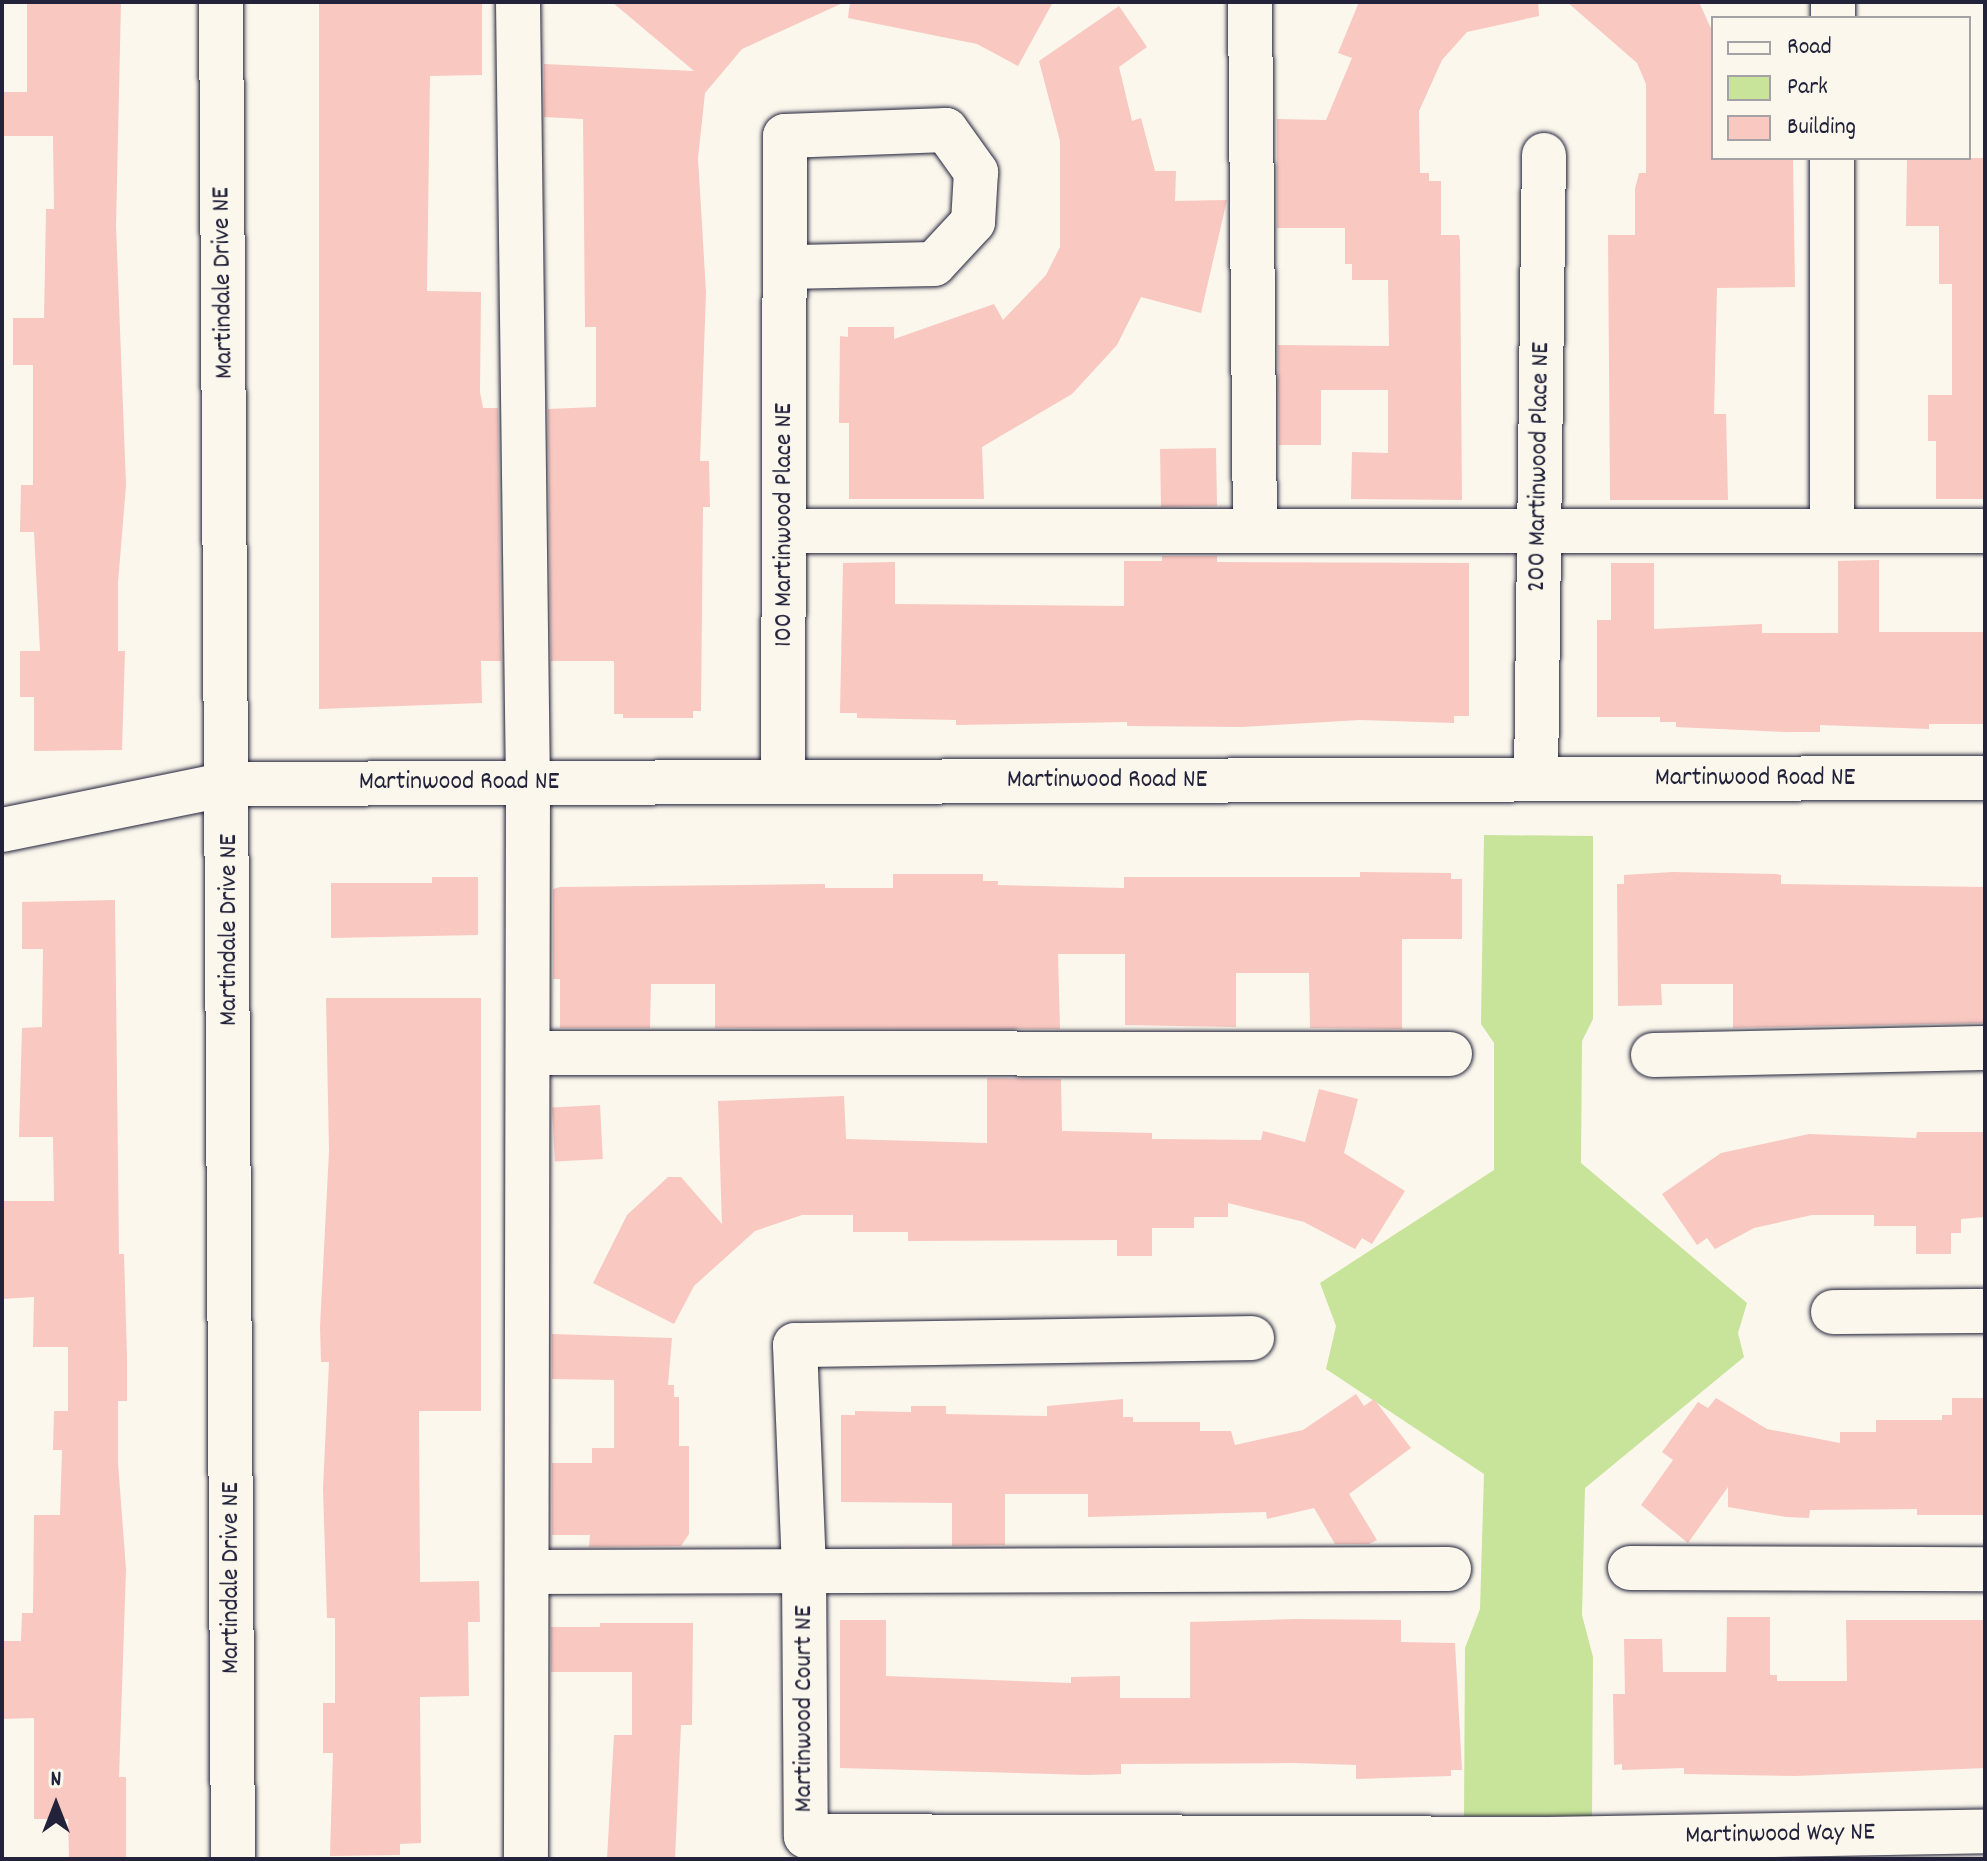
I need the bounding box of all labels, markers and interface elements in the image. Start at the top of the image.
legend [1711,16,1971,160]
text: Road [1787,31,1832,65]
text: Park [1787,71,1828,105]
text: Building [1787,111,1856,145]
street label: Martindale Drive NE [207,187,241,379]
street label: 200 Martinwood Place NE [1522,342,1558,592]
street label: 100 Martinwood Place NE [769,403,801,647]
street label: Martinwood Road NE [1655,763,1855,795]
street label: Martinwood Road NE [1007,765,1207,797]
street label: Martinwood Road NE [359,767,559,799]
street label: Martindale Drive NE [214,834,246,1026]
street label: Martindale Drive NE [216,1482,248,1674]
street label: Martinwood Court NE [789,1606,821,1812]
north arrow [16,1765,96,1845]
text: N [51,1765,61,1796]
street label: Martinwood Way NE [1685,1818,1875,1852]

